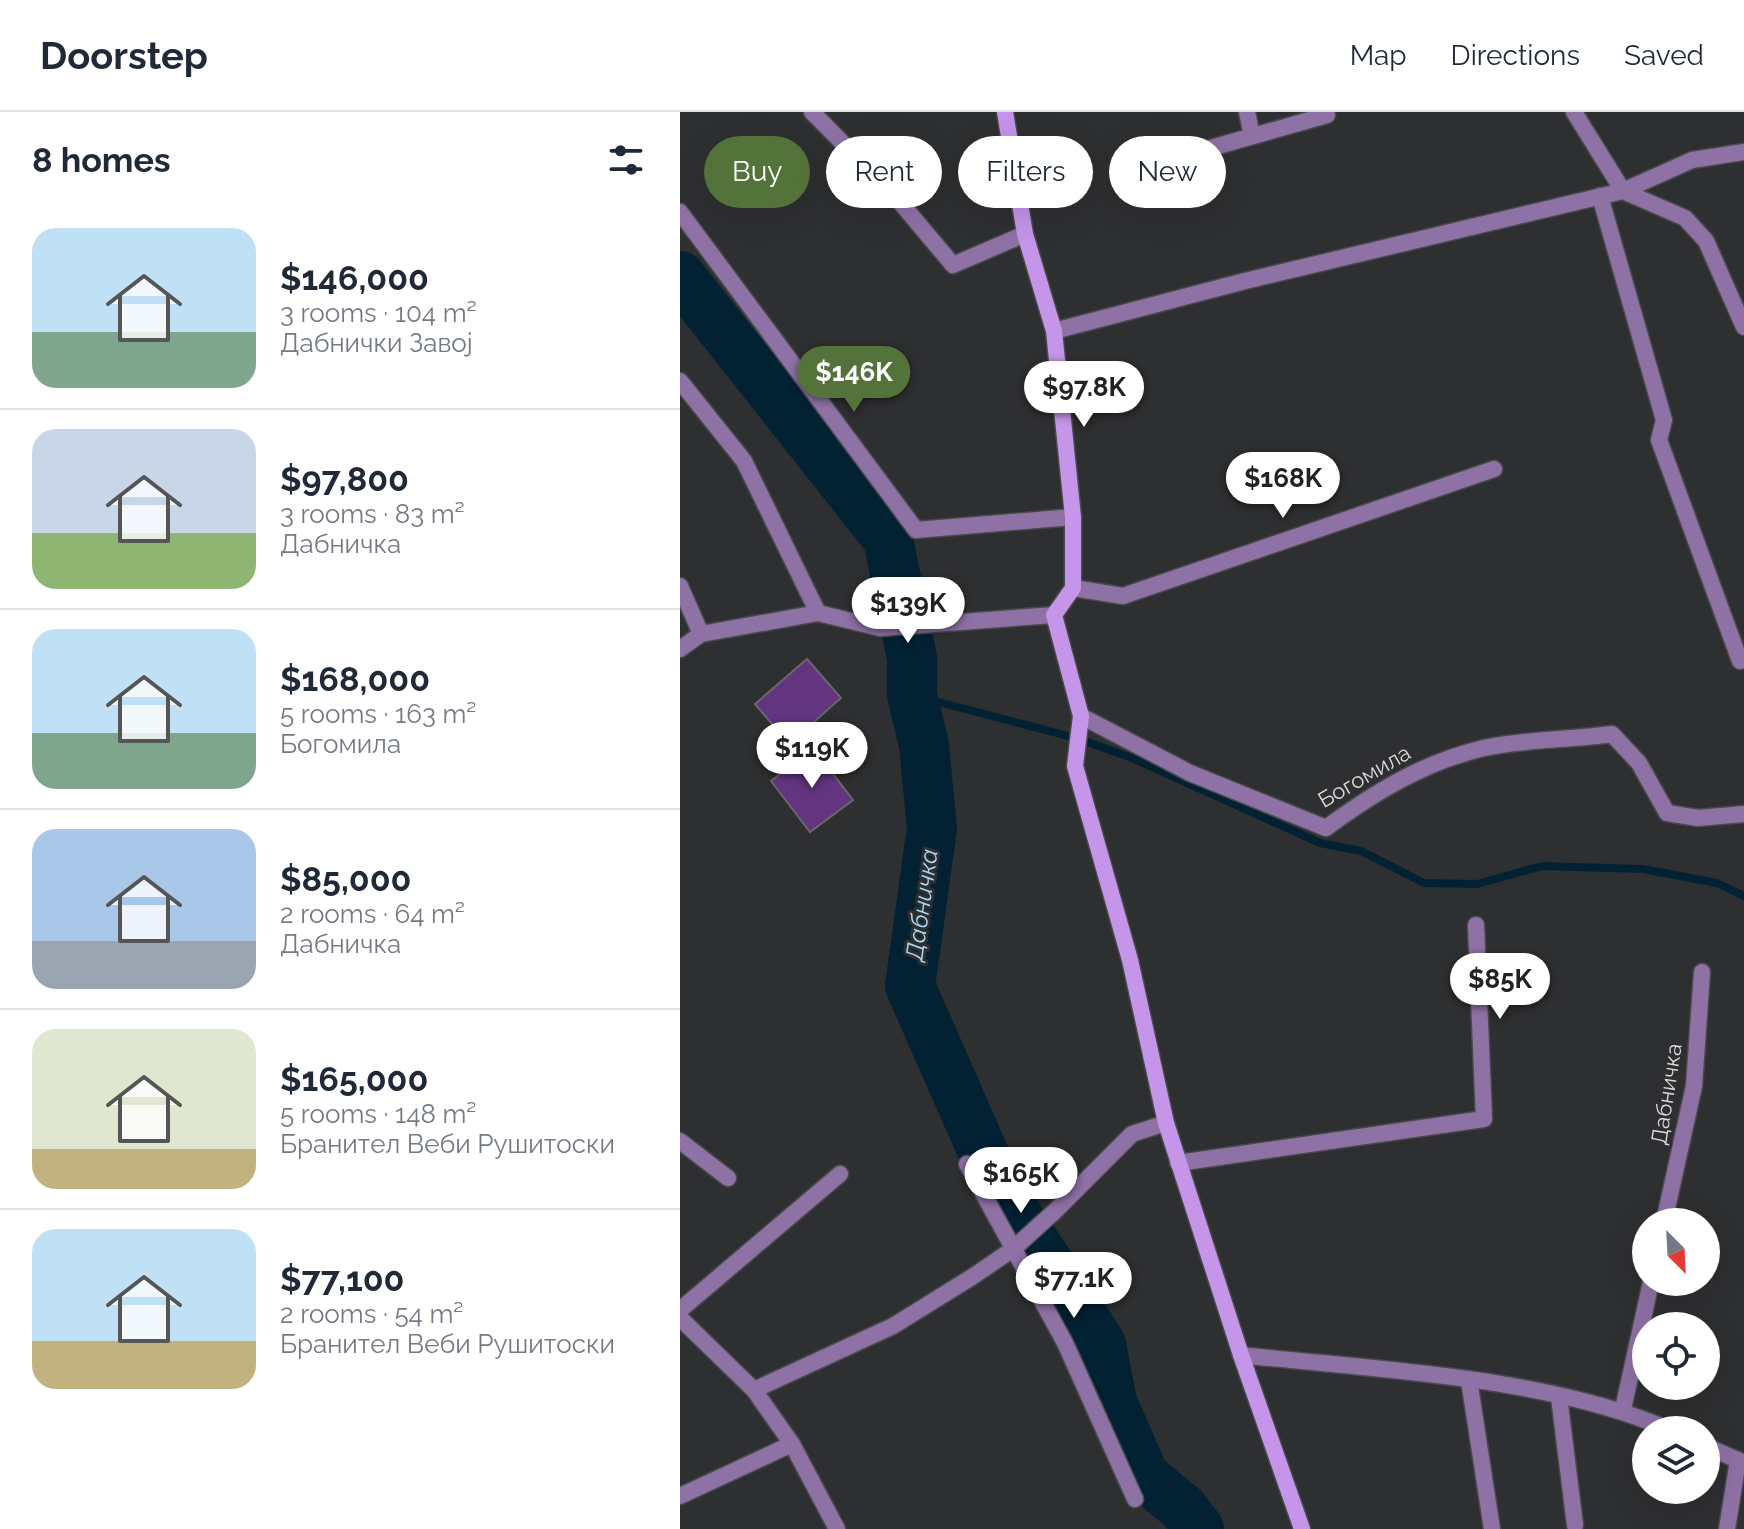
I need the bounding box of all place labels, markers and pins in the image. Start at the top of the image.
pin: $146K [798,346,910,414]
pin: $97.8K [1019,361,1149,429]
pin: $168K [1227,452,1339,520]
pin: $139K [852,577,964,645]
pin: $119K [756,722,868,790]
pin: $85K [1453,953,1547,1021]
pin: $165K [965,1147,1077,1215]
pin: $77.1K [1009,1252,1139,1320]

